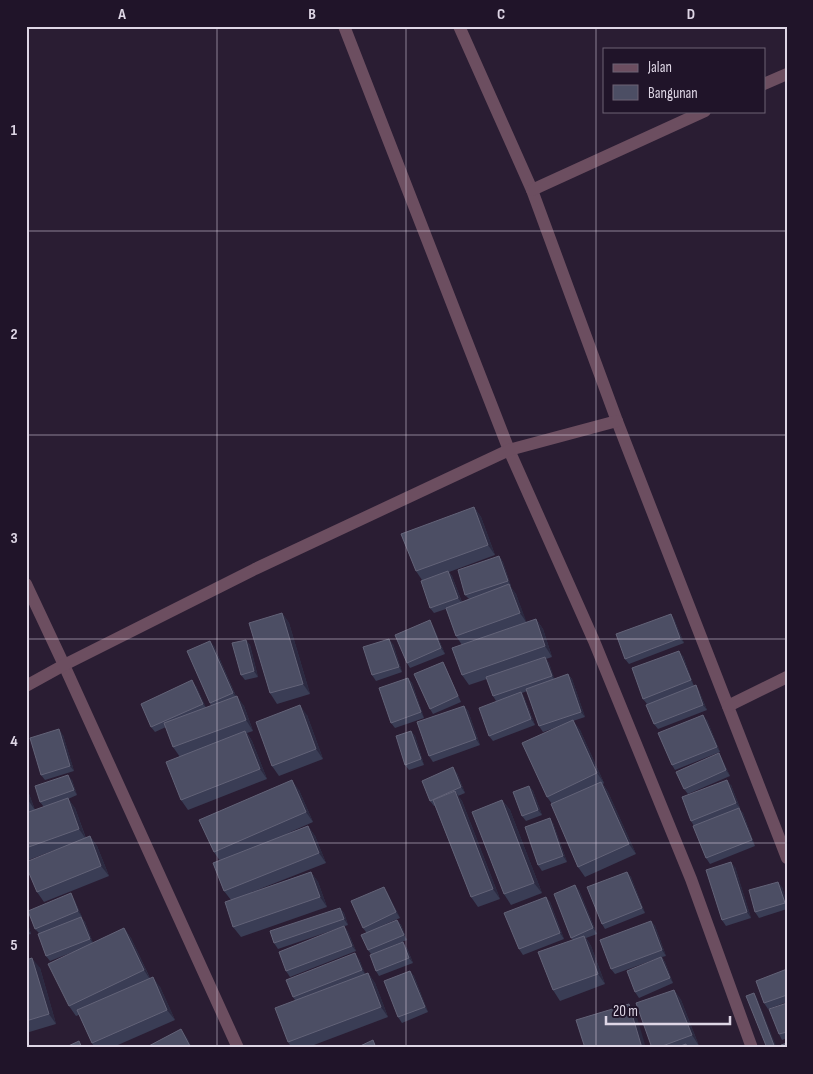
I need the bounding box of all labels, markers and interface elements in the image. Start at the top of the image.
text: A [117,5,126,24]
text: B [308,5,316,24]
text: C [497,5,505,24]
text: D [687,5,695,24]
legend [603,48,766,112]
text: Jalan [647,58,672,77]
text: Bangunan [648,84,698,103]
text: 1 [11,121,18,140]
text: 2 [10,325,18,344]
text: 3 [10,529,18,548]
text: 4 [10,732,18,751]
text: 5 [10,936,18,955]
scale bar [606,994,729,1026]
text: 20 m [613,1002,638,1021]

